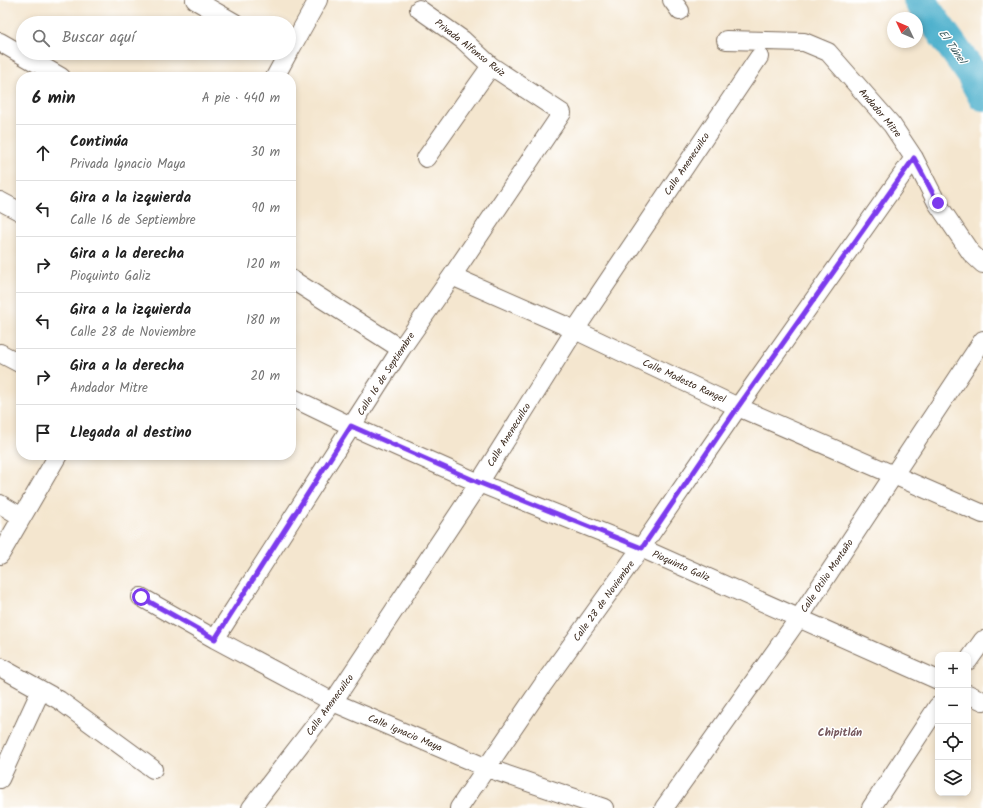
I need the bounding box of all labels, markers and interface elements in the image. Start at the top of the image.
north arrow [887,12,923,48]
street label: Privada Alfonso Ruiz [431,15,509,81]
search box [16,16,296,60]
text: Buscar aquí [62,26,135,50]
water label: El Túnel [934,26,972,70]
icon: search [30,27,52,49]
text: 6 min [32,85,76,112]
street label: Andador Mitre [855,85,906,141]
text: A pie · 440 m [202,88,280,109]
street label: Calle Anenecuilco [660,129,714,199]
text: Continúa [70,130,128,154]
icon: ahead [32,142,54,164]
text: 30 m [251,142,280,163]
text: Privada Ignacio Maya [70,154,186,175]
text: Gira a la izquierda [70,186,191,210]
route end [929,194,947,212]
icon: left [32,198,54,220]
text: 90 m [252,198,280,219]
text: Calle 16 de Septiembre [70,210,196,231]
text: Gira a la derecha [70,242,184,266]
icon: right [32,254,54,276]
text: 120 m [246,254,280,275]
text: Pioquinto Galiz [70,266,151,287]
text: Gira a la izquierda [70,298,191,322]
icon: left [32,310,54,332]
text: 180 m [246,310,280,331]
text: Calle 28 de Noviembre [70,322,196,343]
street label: Calle 16 de Septiembre [353,329,419,419]
text: Gira a la derecha [70,354,184,378]
street label: Calle Modesto Rangel [640,355,729,408]
icon: right [32,366,54,388]
text: 20 m [250,366,280,387]
text: Andador Mitre [70,378,148,399]
street label: Calle Anenecuilco [483,399,535,470]
text: Llegada al destino [70,421,192,445]
icon: arrive [32,422,54,444]
street label: Calle Otilio Montaño [796,535,858,616]
street label: Pioquinto Galiz [649,546,713,586]
street label: Calle 28 de Noviembre [569,557,639,645]
route start [132,588,150,606]
map controls [935,652,971,796]
button: + [935,652,971,688]
street label: Calle Anenecuilco [302,670,358,739]
button: − [935,688,971,724]
street label: Calle Ignacio Maya [365,710,445,756]
district label: Chipitlán [818,724,862,742]
button: locate [935,724,971,760]
button: layers [935,760,971,796]

